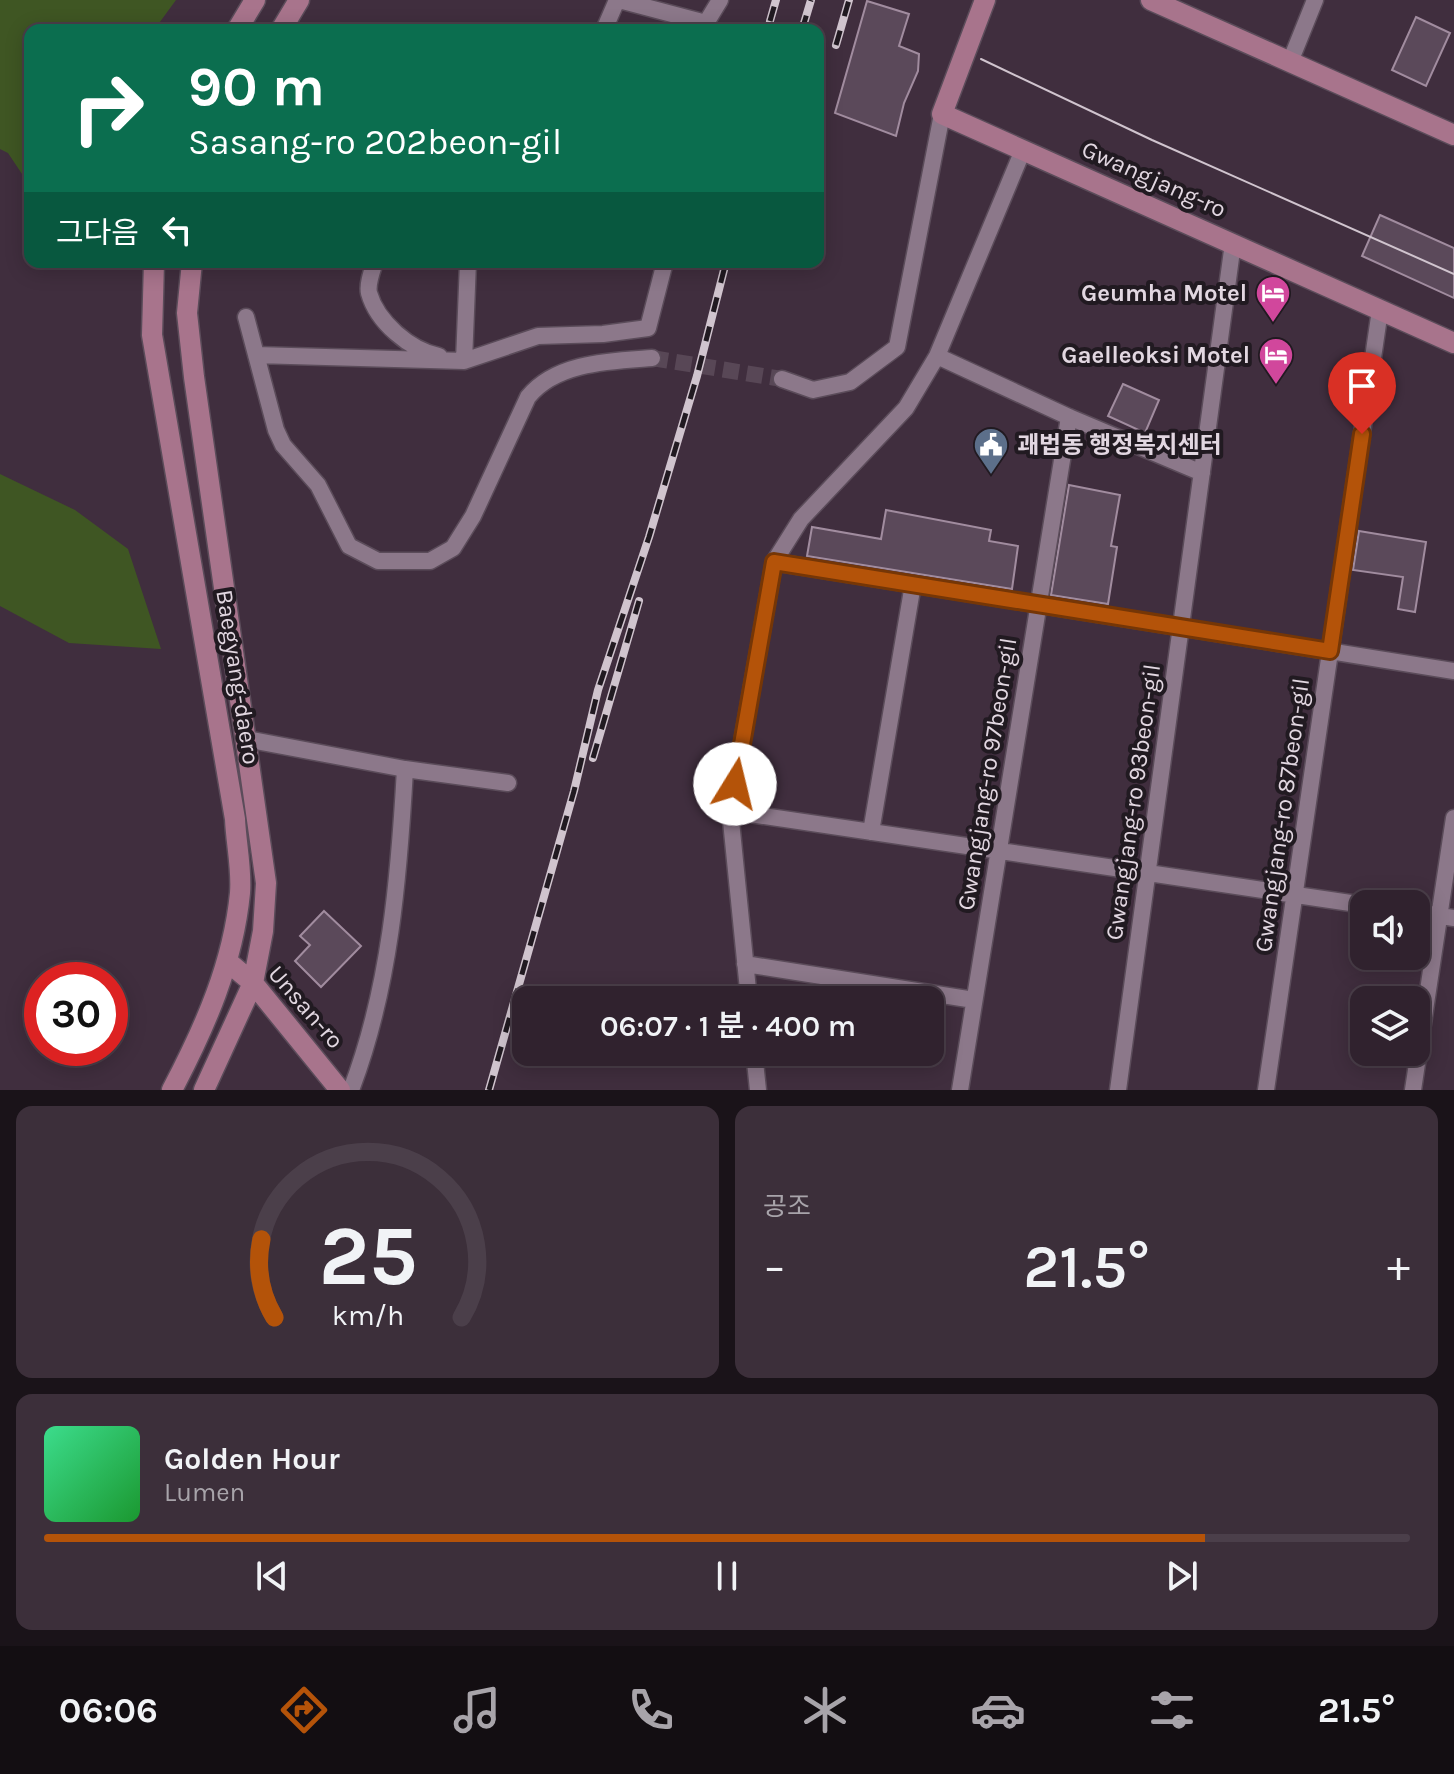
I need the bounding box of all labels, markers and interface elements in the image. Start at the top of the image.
text: 90 m [188,54,325,119]
icon: right [56,56,160,160]
text: Sasang-ro 202beon-gil [188,121,562,163]
street label: Gwangjang-ro [1078,135,1230,223]
icon: left [155,208,199,252]
text: 그다음 [56,215,139,251]
hotel icon: Geumha Motel [1254,274,1292,324]
place label: Geumha Motel [1081,279,1247,307]
hotel icon: Gaelleoksi Motel [1257,336,1295,386]
place label: Gaelleoksi Motel [1061,341,1250,369]
pin [1328,352,1396,434]
icon: arrive [1340,364,1384,408]
public building icon: 괘법동 행정복지센터 [972,426,1010,476]
place label: 괘법동 행정복지센터 [1017,431,1222,459]
street label: Baegyang-daero [210,588,266,766]
street label: Gwangjang-ro 97beon-gil [952,636,1022,912]
street label: Gwangjang-ro 93beon-gil [1100,662,1166,942]
street label: Gwangjang-ro 87beon-gil [1249,676,1315,954]
position arrow [693,742,777,826]
map controls [1350,890,1430,1066]
button: sound [1350,890,1430,970]
street label: Unsan-ro [262,960,350,1054]
speed limit sign: 30 [24,962,128,1066]
button: layers [1350,986,1430,1066]
text: 06:07 · 1 분 · 400 m [600,1008,856,1044]
text: 공조 [763,1191,811,1222]
text: 25 [318,1208,417,1305]
text: 21.5° [1023,1232,1150,1302]
text: − [763,1241,786,1292]
text: + [1387,1241,1410,1292]
text: km/h [331,1299,404,1332]
text: Golden Hour [164,1441,340,1477]
text: Lumen [164,1477,245,1508]
icon: previous [250,1554,294,1598]
icon: pause [705,1554,749,1598]
icon: next [1160,1554,1204,1598]
icon: directions [276,1682,332,1738]
icon: music [449,1682,505,1738]
icon: phone [623,1682,679,1738]
icon: climate [797,1682,853,1738]
icon: car [970,1682,1026,1738]
icon: filters [1144,1682,1200,1738]
text: 06:06 [59,1689,158,1731]
text: 21.5° [1318,1689,1395,1731]

